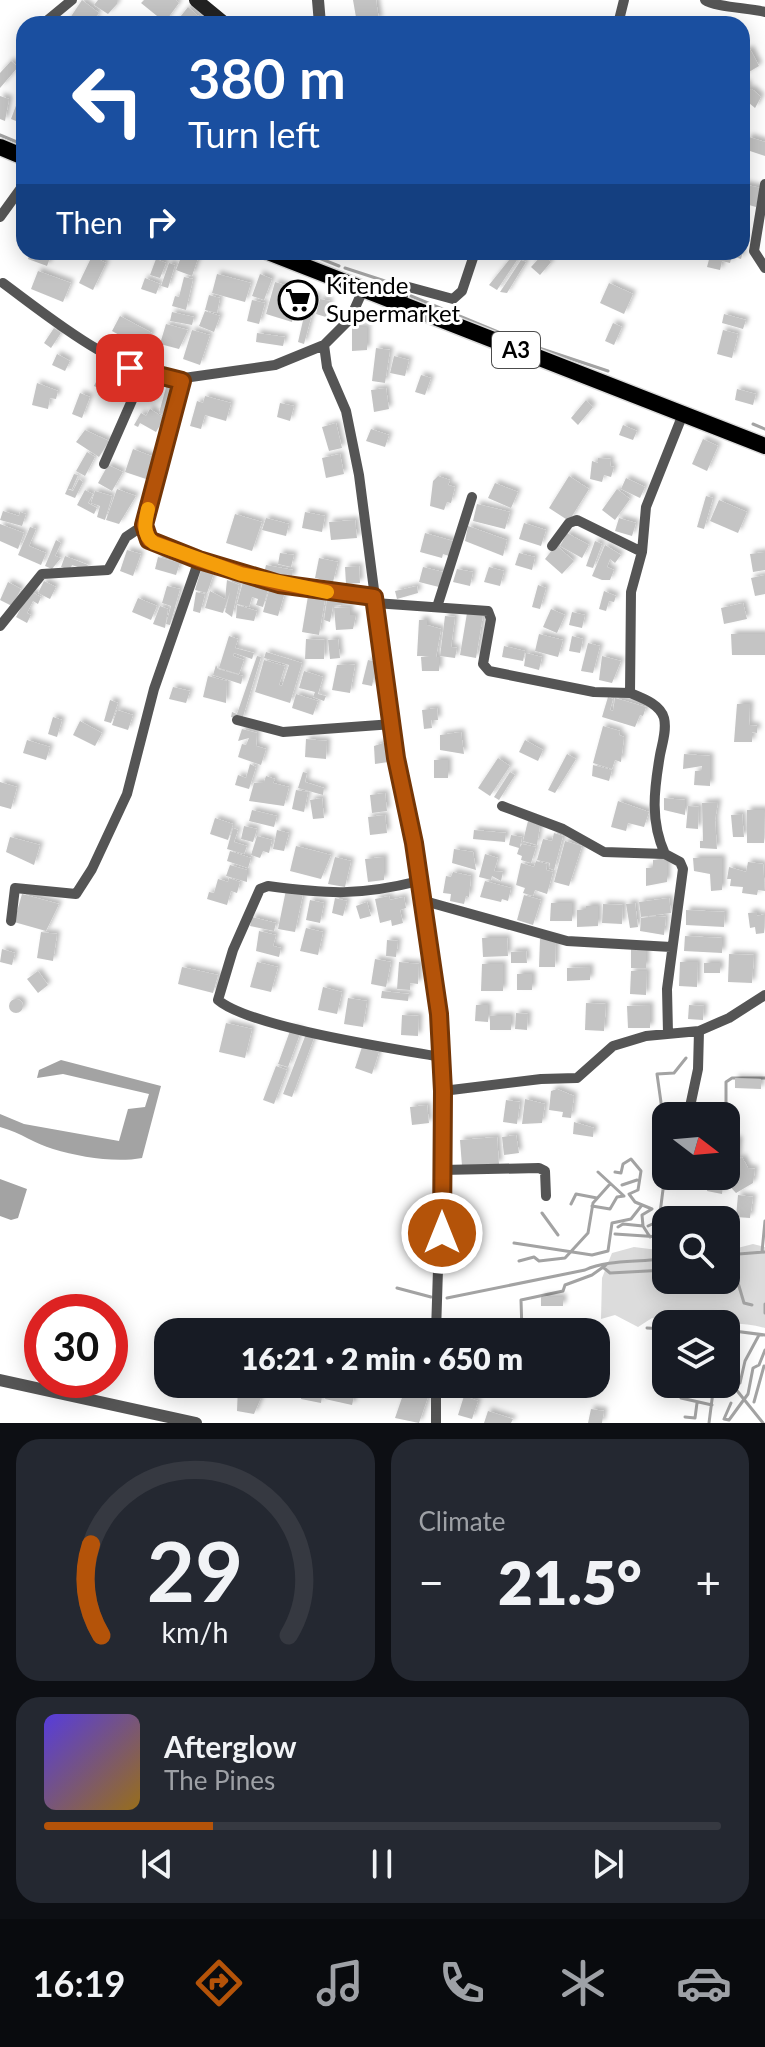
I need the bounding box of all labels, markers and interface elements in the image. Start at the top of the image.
text: 380 m [188,44,346,111]
icon: left [56,48,160,152]
text: Turn left [188,112,320,156]
icon: right [139,200,183,244]
text: Then [56,204,123,240]
place label: Kitende Supermarket [326,270,461,327]
supermarket icon: Kitende Supermarket [277,279,319,321]
road number: A3 [492,332,540,368]
pin [96,334,164,402]
icon: arrive [108,346,152,390]
north arrow [652,1102,740,1190]
map controls [652,1102,740,1398]
position arrow [400,1191,484,1275]
button: search [652,1206,740,1294]
speed limit sign: 30 [24,1294,128,1398]
button: layers [652,1310,740,1398]
text: 16:21 · 2 min · 650 m [241,1340,523,1376]
text: Climate [419,1505,505,1537]
text: 29 [147,1520,244,1620]
text: 21.5° [498,1546,642,1618]
text: − [419,1556,444,1608]
text: + [695,1556,721,1608]
text: km/h [162,1615,229,1649]
text: Afterglow [164,1728,297,1764]
text: The Pines [164,1764,275,1796]
icon: previous [135,1842,179,1886]
icon: pause [360,1842,404,1886]
icon: next [586,1842,630,1886]
icon: directions [191,1955,247,2011]
icon: music [312,1955,368,2011]
icon: phone [434,1955,490,2011]
icon: climate [555,1955,611,2011]
icon: car [676,1955,732,2011]
text: 16:19 [33,1961,125,2005]

